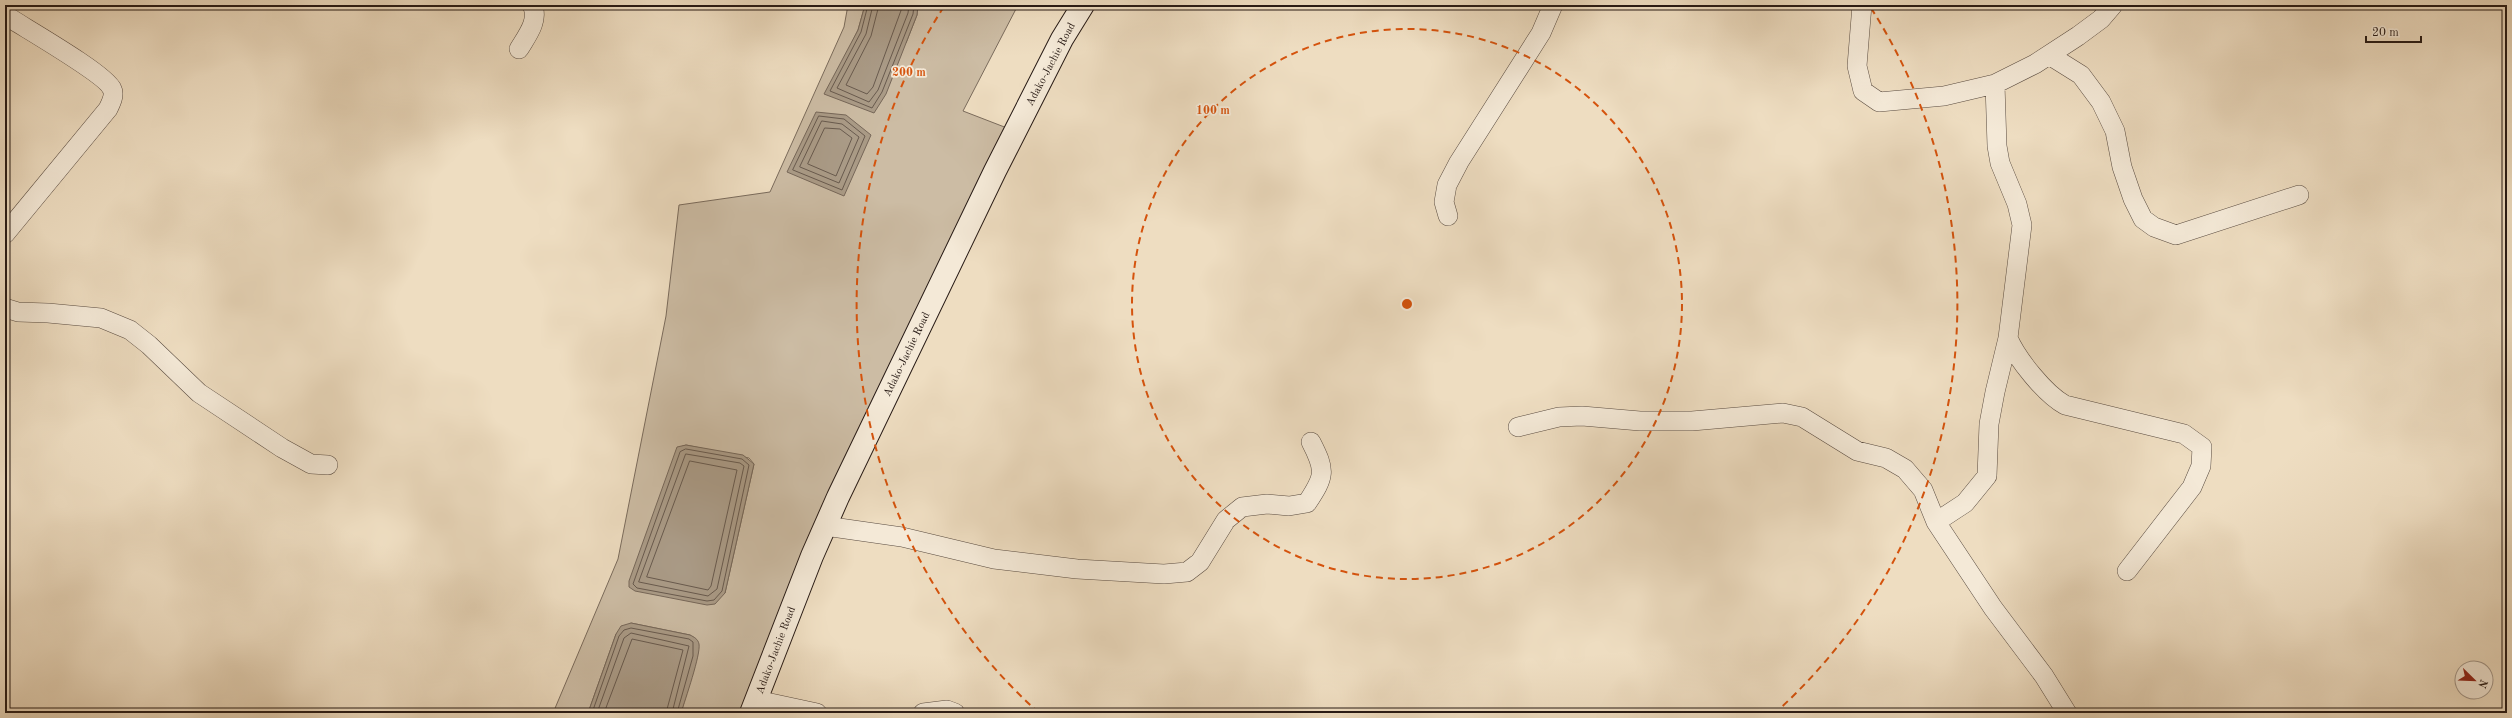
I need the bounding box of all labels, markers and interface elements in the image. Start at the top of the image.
scale bar [2366,18,2421,44]
street label: Adako-Jachie Road [1025,21,1078,108]
text: 20 m [2372,27,2399,39]
text: 200 m [892,67,926,79]
text: 100 m [1196,105,1230,117]
centre of rings [1400,297,1414,311]
street label: Adako-Jachie Road [882,310,933,399]
street label: Adako-Jachie Road [755,605,798,696]
north arrow [2454,660,2494,700]
text: N [2475,677,2489,690]

